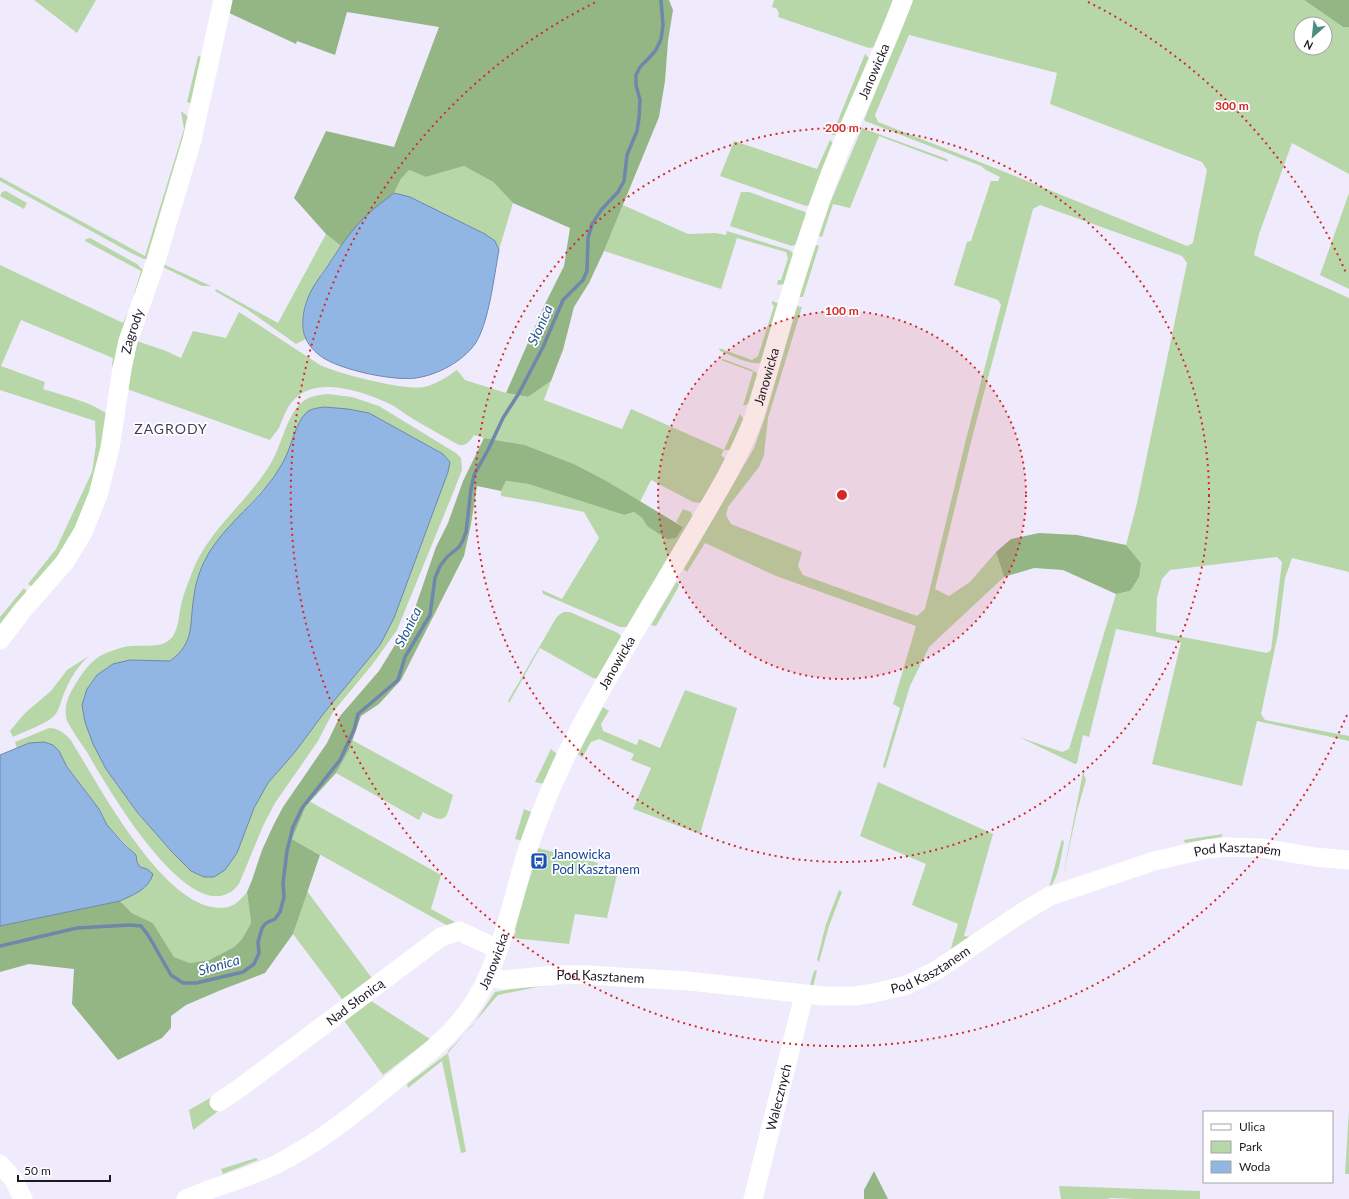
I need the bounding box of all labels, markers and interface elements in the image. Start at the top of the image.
north arrow [1293,16,1333,56]
text: N [1302,38,1315,53]
street label: Janowicka [854,41,893,101]
text: 300 m [1215,98,1249,113]
text: 200 m [825,120,859,135]
water label: Słonica [523,302,556,348]
text: 100 m [825,303,859,318]
street label: Zagrody [117,306,147,355]
street label: Janowicka [750,346,782,407]
district label: ZAGRODY [134,420,208,437]
centre of rings [835,488,849,502]
water label: Słonica [390,604,425,650]
street label: Janowicka [595,633,638,692]
street label: Pod Kasztanem [1192,839,1283,860]
place label: Janowicka Pod Kasztanem [552,846,640,877]
bus stop icon: Janowicka Pod Kasztanem [529,851,549,871]
street label: Janowicka [475,931,511,992]
street label: Pod Kasztanem [889,942,973,997]
water label: Słonica [196,951,242,979]
street label: Pod Kasztanem [556,967,645,986]
street label: Nad Słonicą [323,974,387,1029]
street label: Walecznych [762,1062,795,1132]
legend [1203,1111,1333,1183]
text: Ulica [1239,1119,1265,1134]
text: Park [1239,1139,1263,1154]
scale bar [18,1157,110,1183]
text: Woda [1239,1159,1270,1174]
text: 50 m [24,1163,51,1178]

